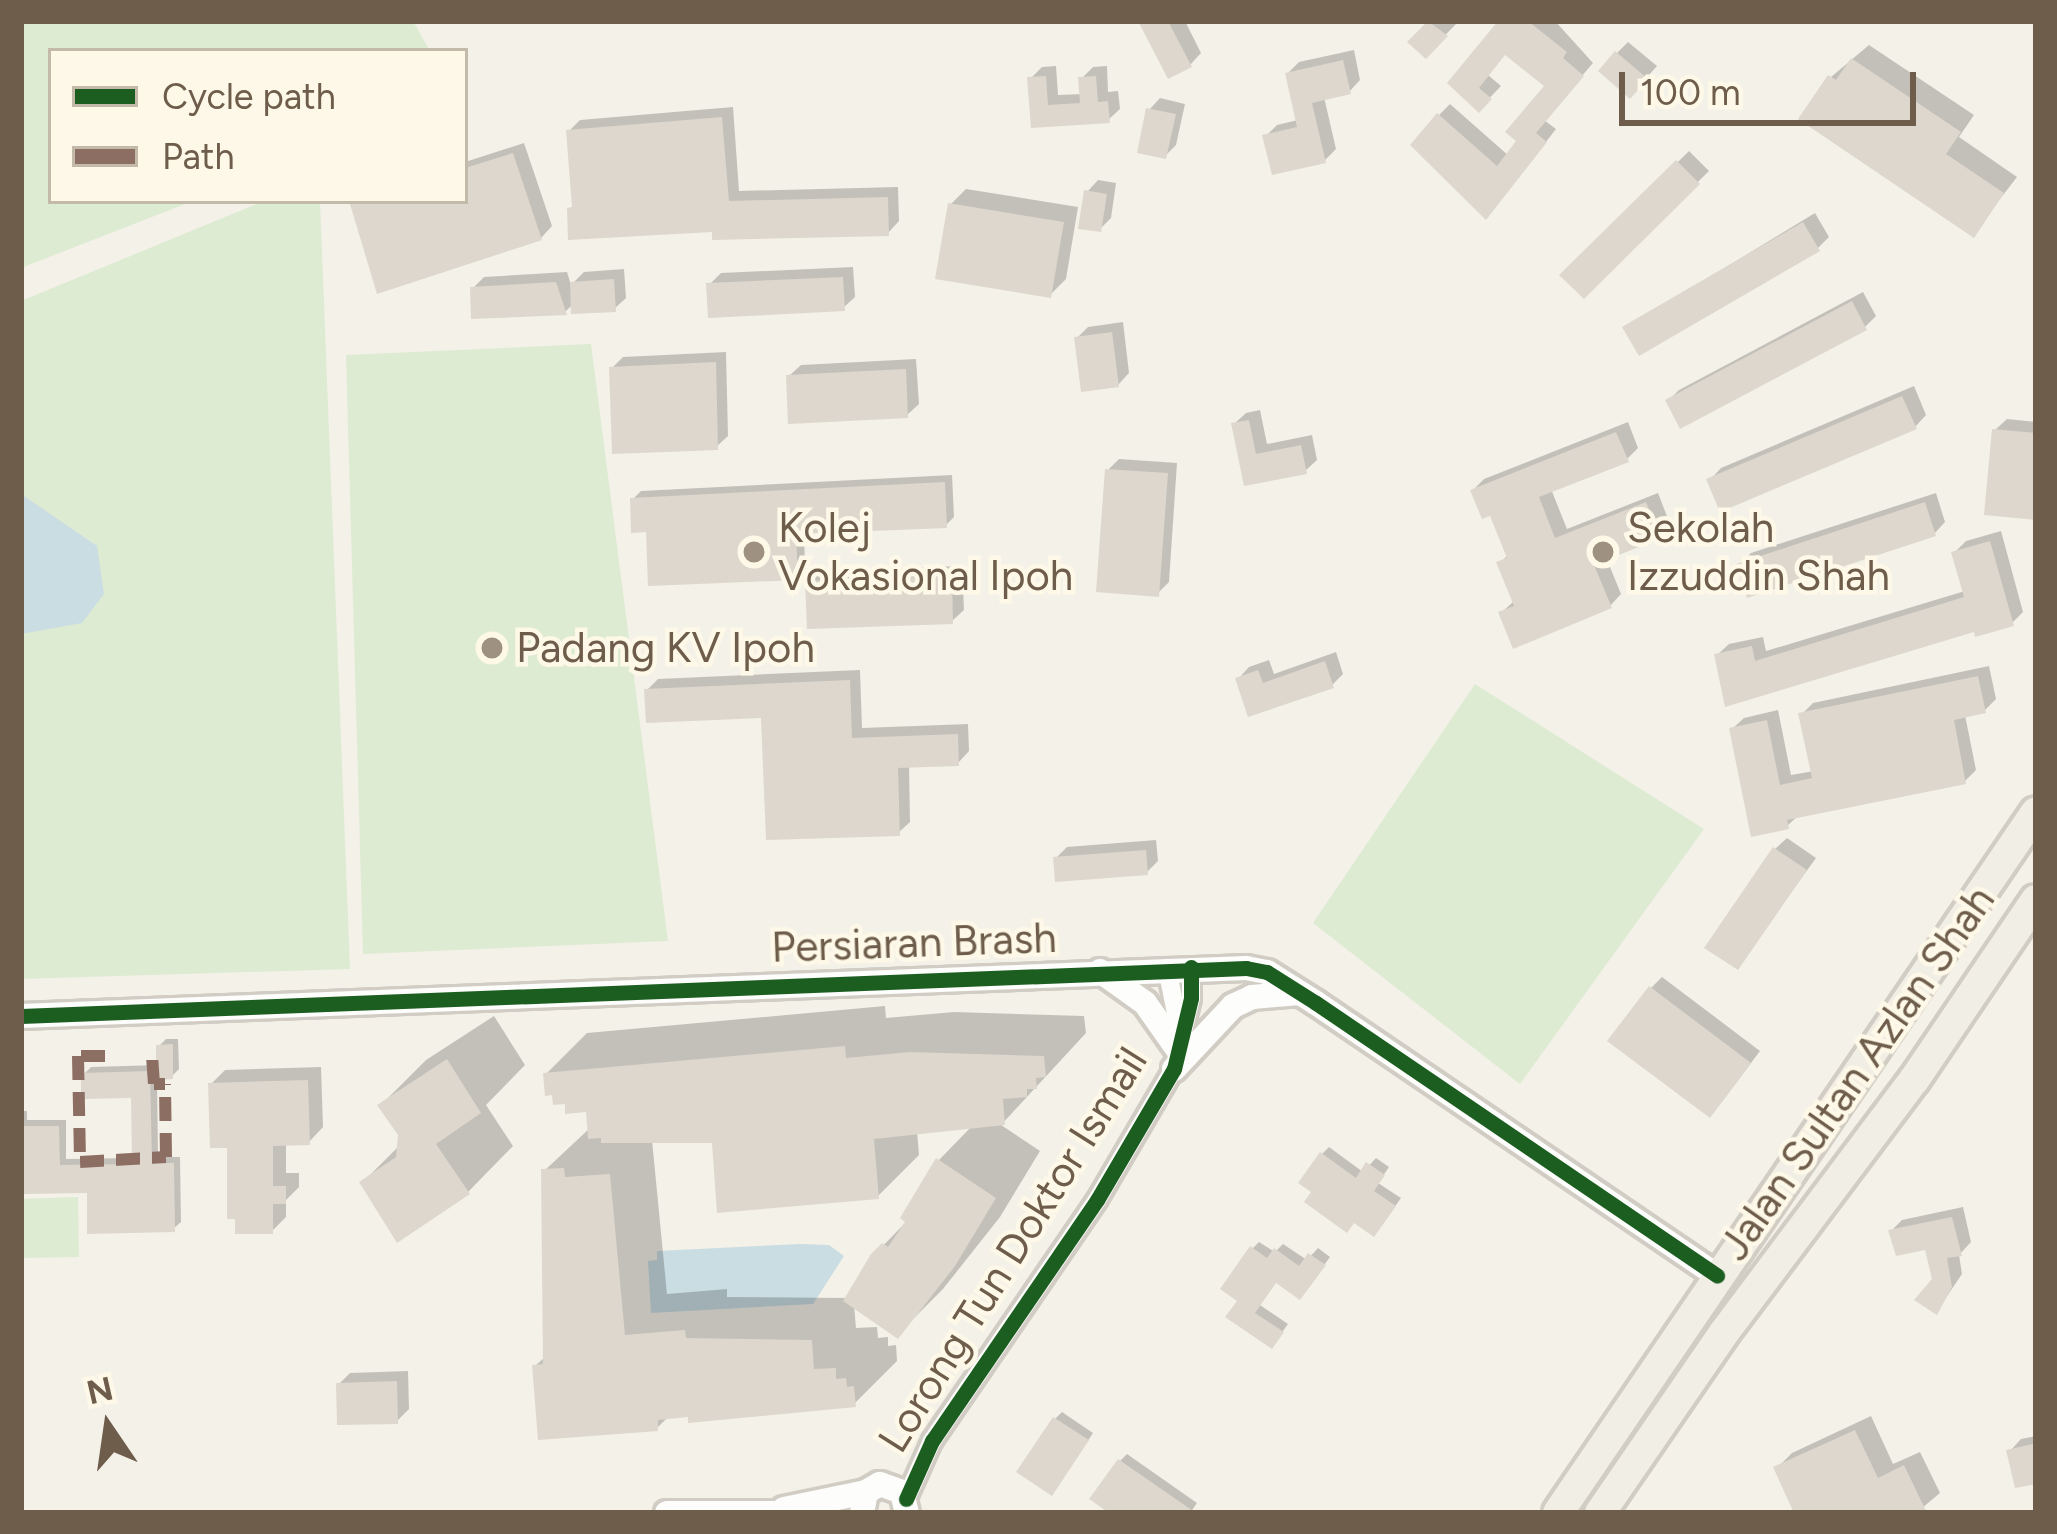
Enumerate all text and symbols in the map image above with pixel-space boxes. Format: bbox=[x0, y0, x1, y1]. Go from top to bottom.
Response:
legend bbox=[48, 48, 468, 204]
scale bar bbox=[1625, 48, 1922, 122]
text: 100 m bbox=[1640, 71, 1741, 114]
text: Cycle path bbox=[162, 75, 336, 118]
text: Path bbox=[162, 135, 235, 178]
place label: Kolej Vokasional Ipoh bbox=[778, 503, 1073, 602]
place label: Sekolah Izzuddin Shah bbox=[1627, 503, 1890, 602]
marker: Kolej Vokasional Ipoh bbox=[741, 539, 767, 565]
marker: Sekolah Izzuddin Shah bbox=[1590, 539, 1616, 565]
place label: Padang KV Ipoh bbox=[516, 623, 815, 673]
marker: Padang KV Ipoh bbox=[479, 635, 505, 661]
street label: Jalan Sultan Azlan Shah bbox=[1709, 876, 2005, 1270]
street label: Persiaran Brash bbox=[770, 913, 1058, 973]
street label: Lorong Tun Doktor Ismail bbox=[868, 1039, 1158, 1461]
north arrow bbox=[48, 1366, 168, 1486]
text: N bbox=[83, 1369, 117, 1412]

